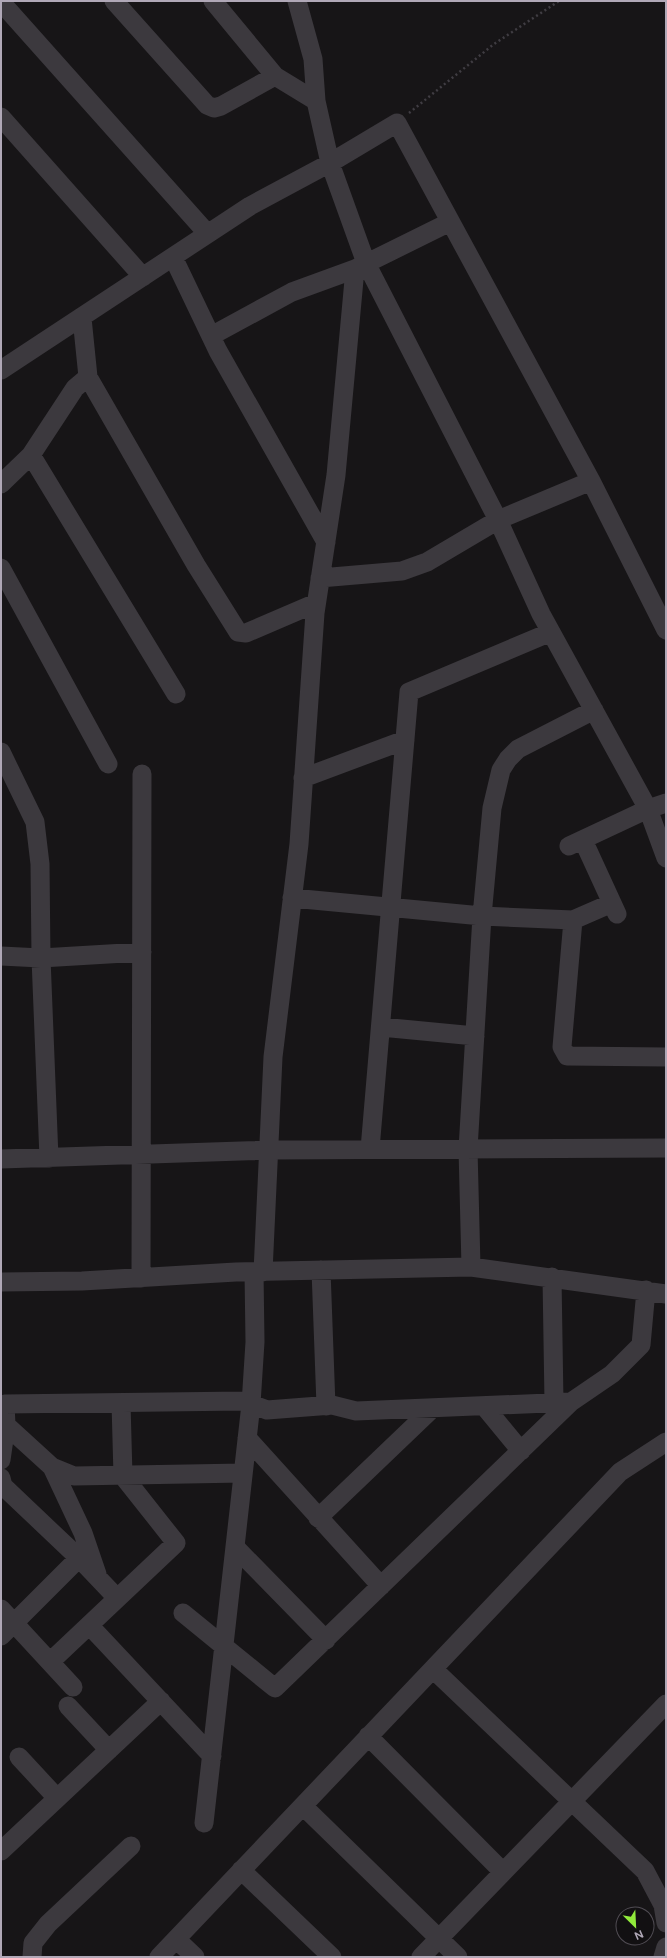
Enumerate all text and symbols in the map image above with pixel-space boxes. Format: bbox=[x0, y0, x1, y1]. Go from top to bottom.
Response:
north arrow bbox=[615, 1906, 655, 1946]
text: N bbox=[632, 1927, 645, 1942]

